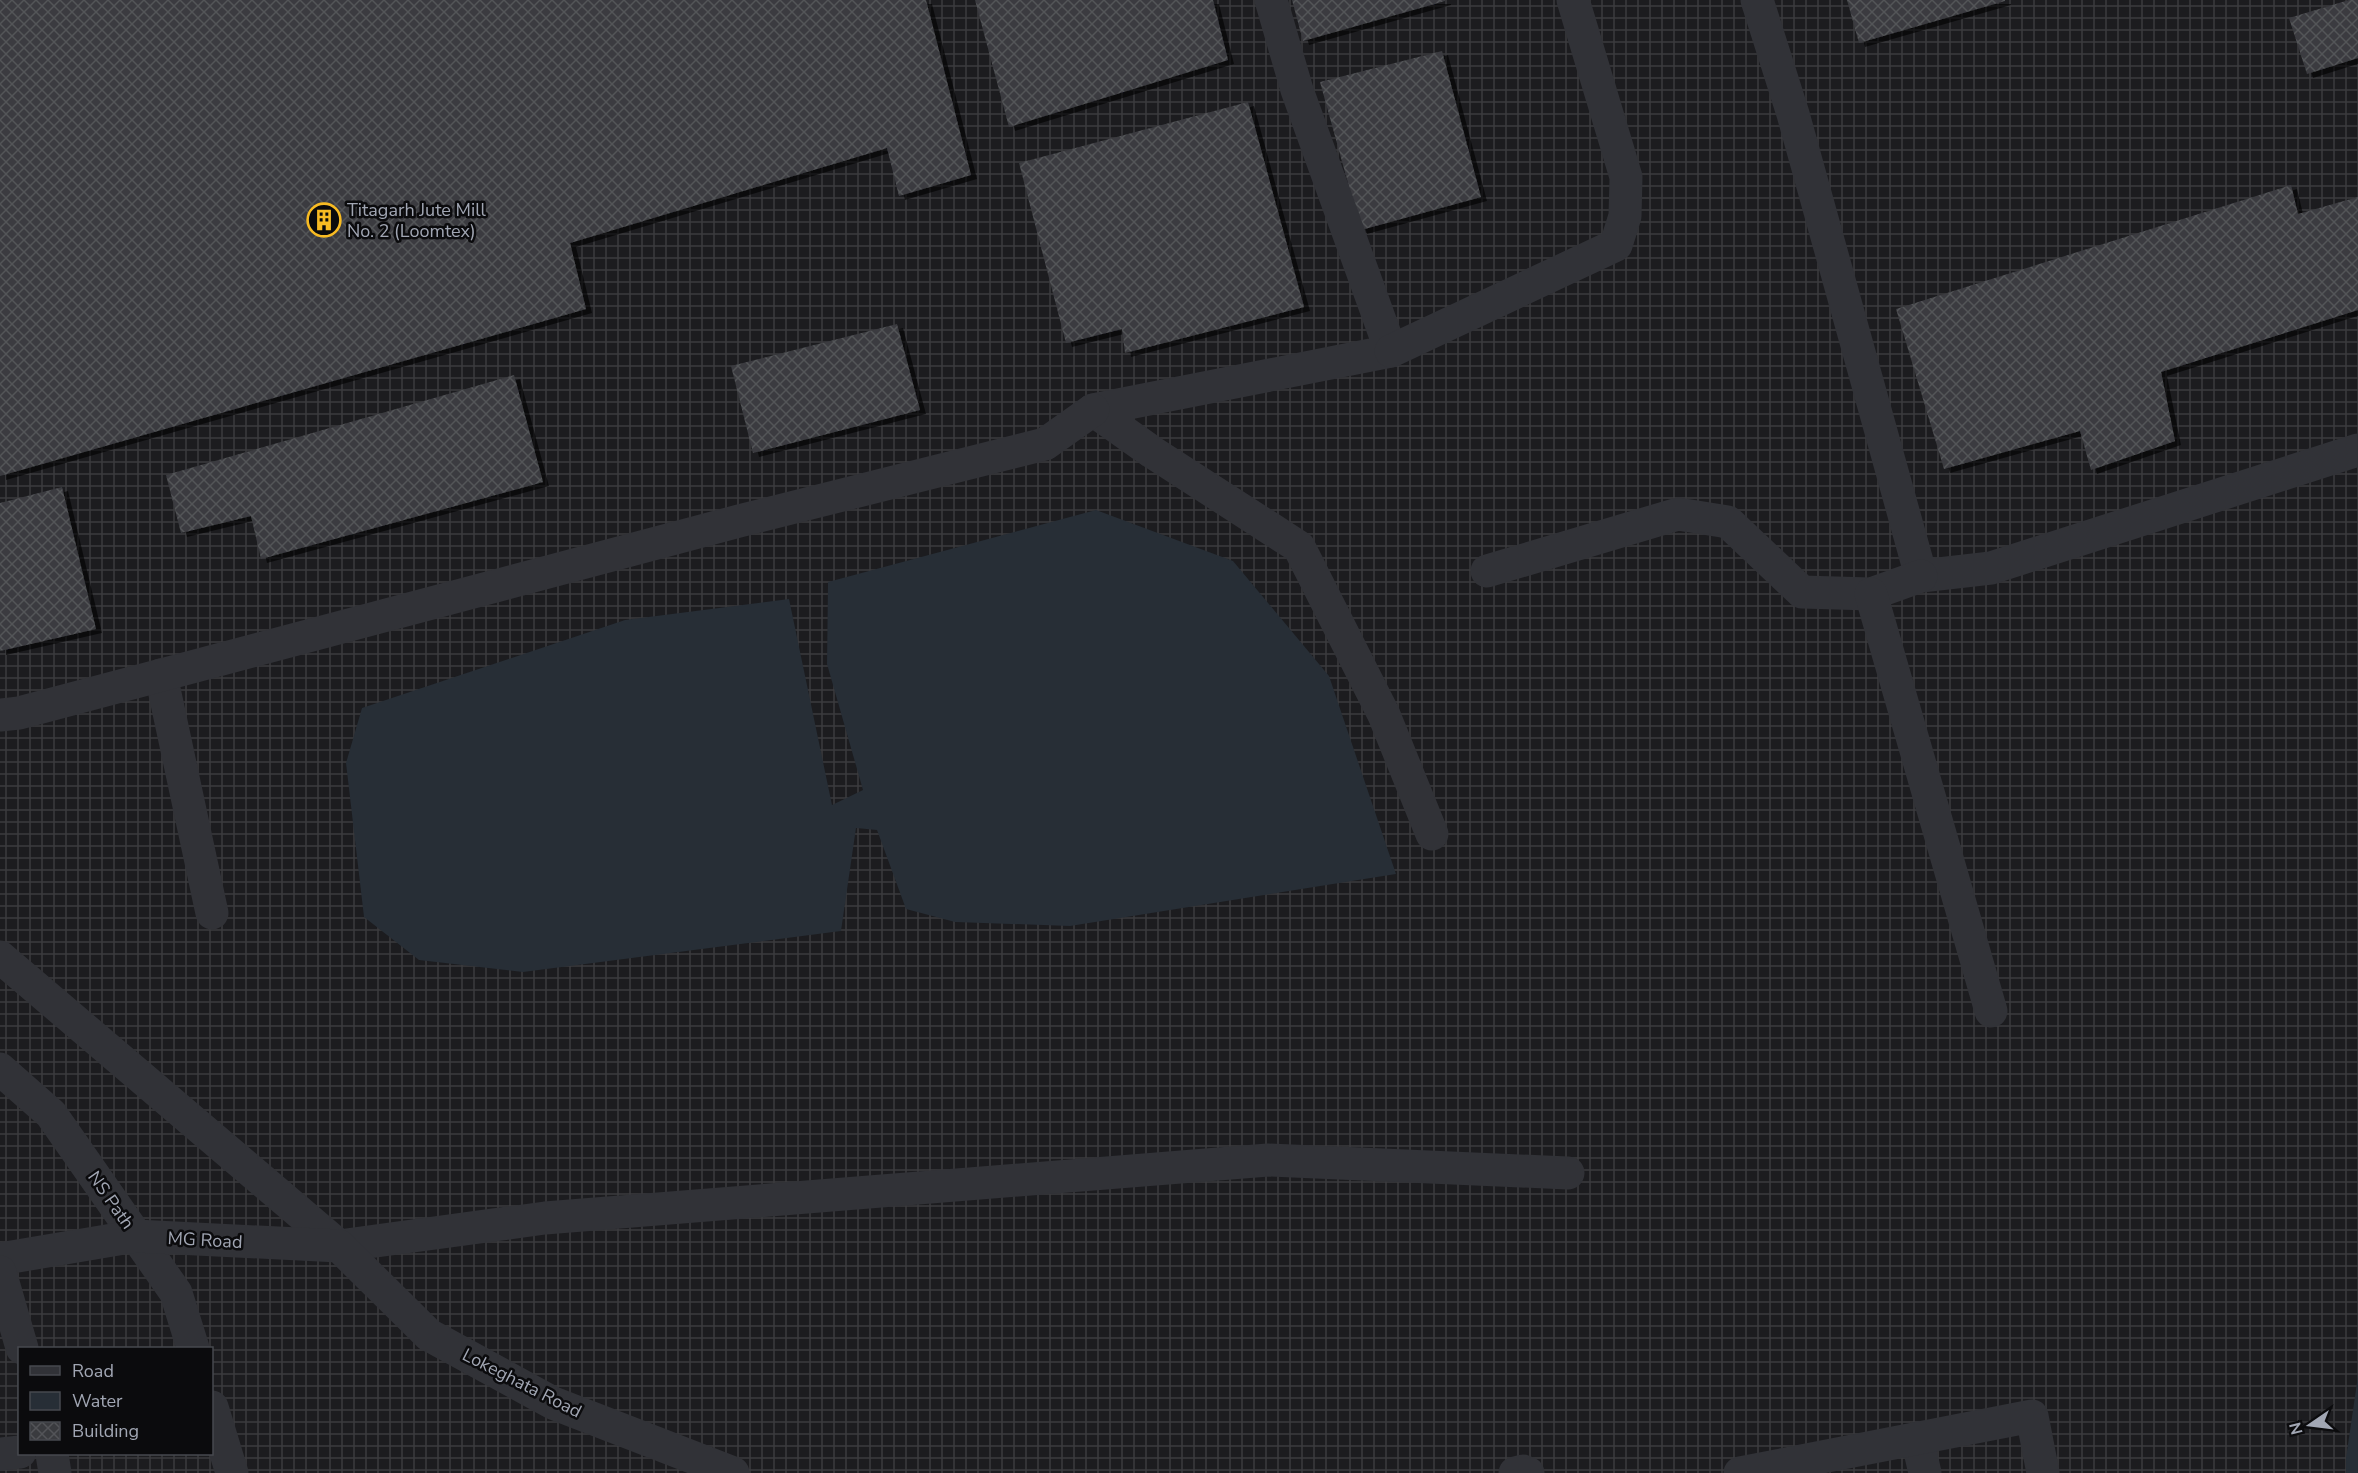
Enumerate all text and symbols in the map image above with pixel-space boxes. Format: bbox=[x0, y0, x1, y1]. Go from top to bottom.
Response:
place label: Titagarh Jute Mill No. 2 (Loomtex) bbox=[347, 198, 486, 243]
building icon: Titagarh Jute Mill No. 2 (Loomtex) bbox=[306, 202, 342, 238]
street label: NS Path bbox=[82, 1166, 140, 1234]
street label: MG Road bbox=[167, 1226, 243, 1254]
street label: Lokeghata Road bbox=[458, 1343, 586, 1423]
legend bbox=[18, 1347, 213, 1455]
text: Road bbox=[72, 1359, 114, 1383]
text: Water bbox=[72, 1389, 123, 1413]
north arrow bbox=[2280, 1395, 2340, 1455]
text: Building bbox=[72, 1419, 139, 1443]
text: N bbox=[2284, 1420, 2309, 1437]

